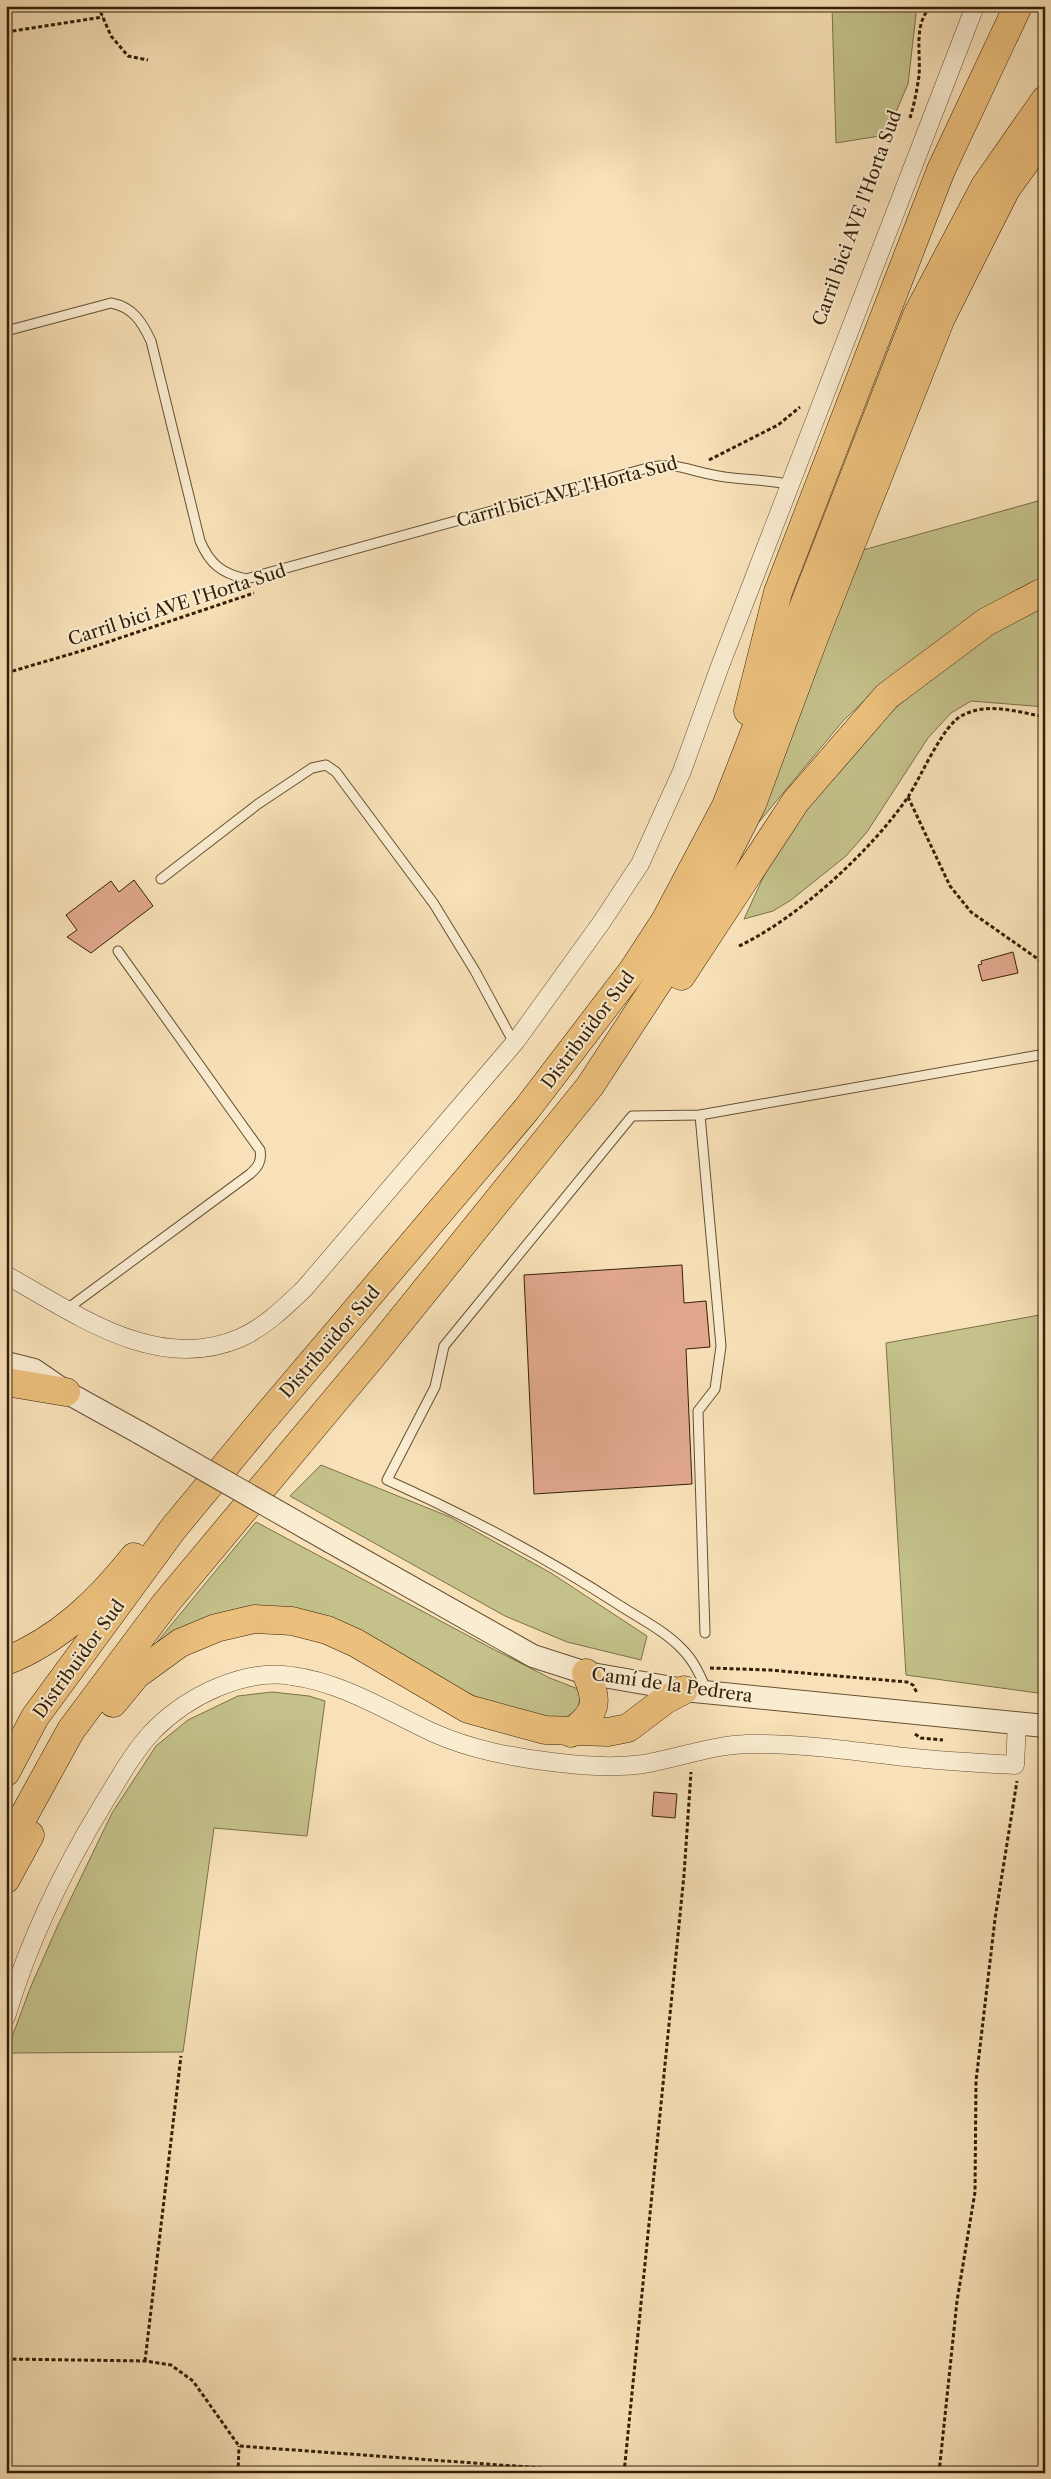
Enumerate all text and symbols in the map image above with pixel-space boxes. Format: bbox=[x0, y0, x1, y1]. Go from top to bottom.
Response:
street label: Carril bici AVE l'Horta Sud bbox=[808, 107, 906, 329]
street label: Carril bici AVE l'Horta Sud bbox=[454, 452, 680, 532]
street label: Carril bici AVE l'Horta Sud bbox=[65, 559, 289, 651]
street label: Distribuïdor Sud bbox=[537, 967, 639, 1093]
street label: Distribuïdor Sud bbox=[275, 1281, 385, 1403]
street label: Distribuïdor Sud bbox=[29, 1595, 130, 1723]
street label: Camí de la Pedrera bbox=[590, 1663, 755, 1707]

